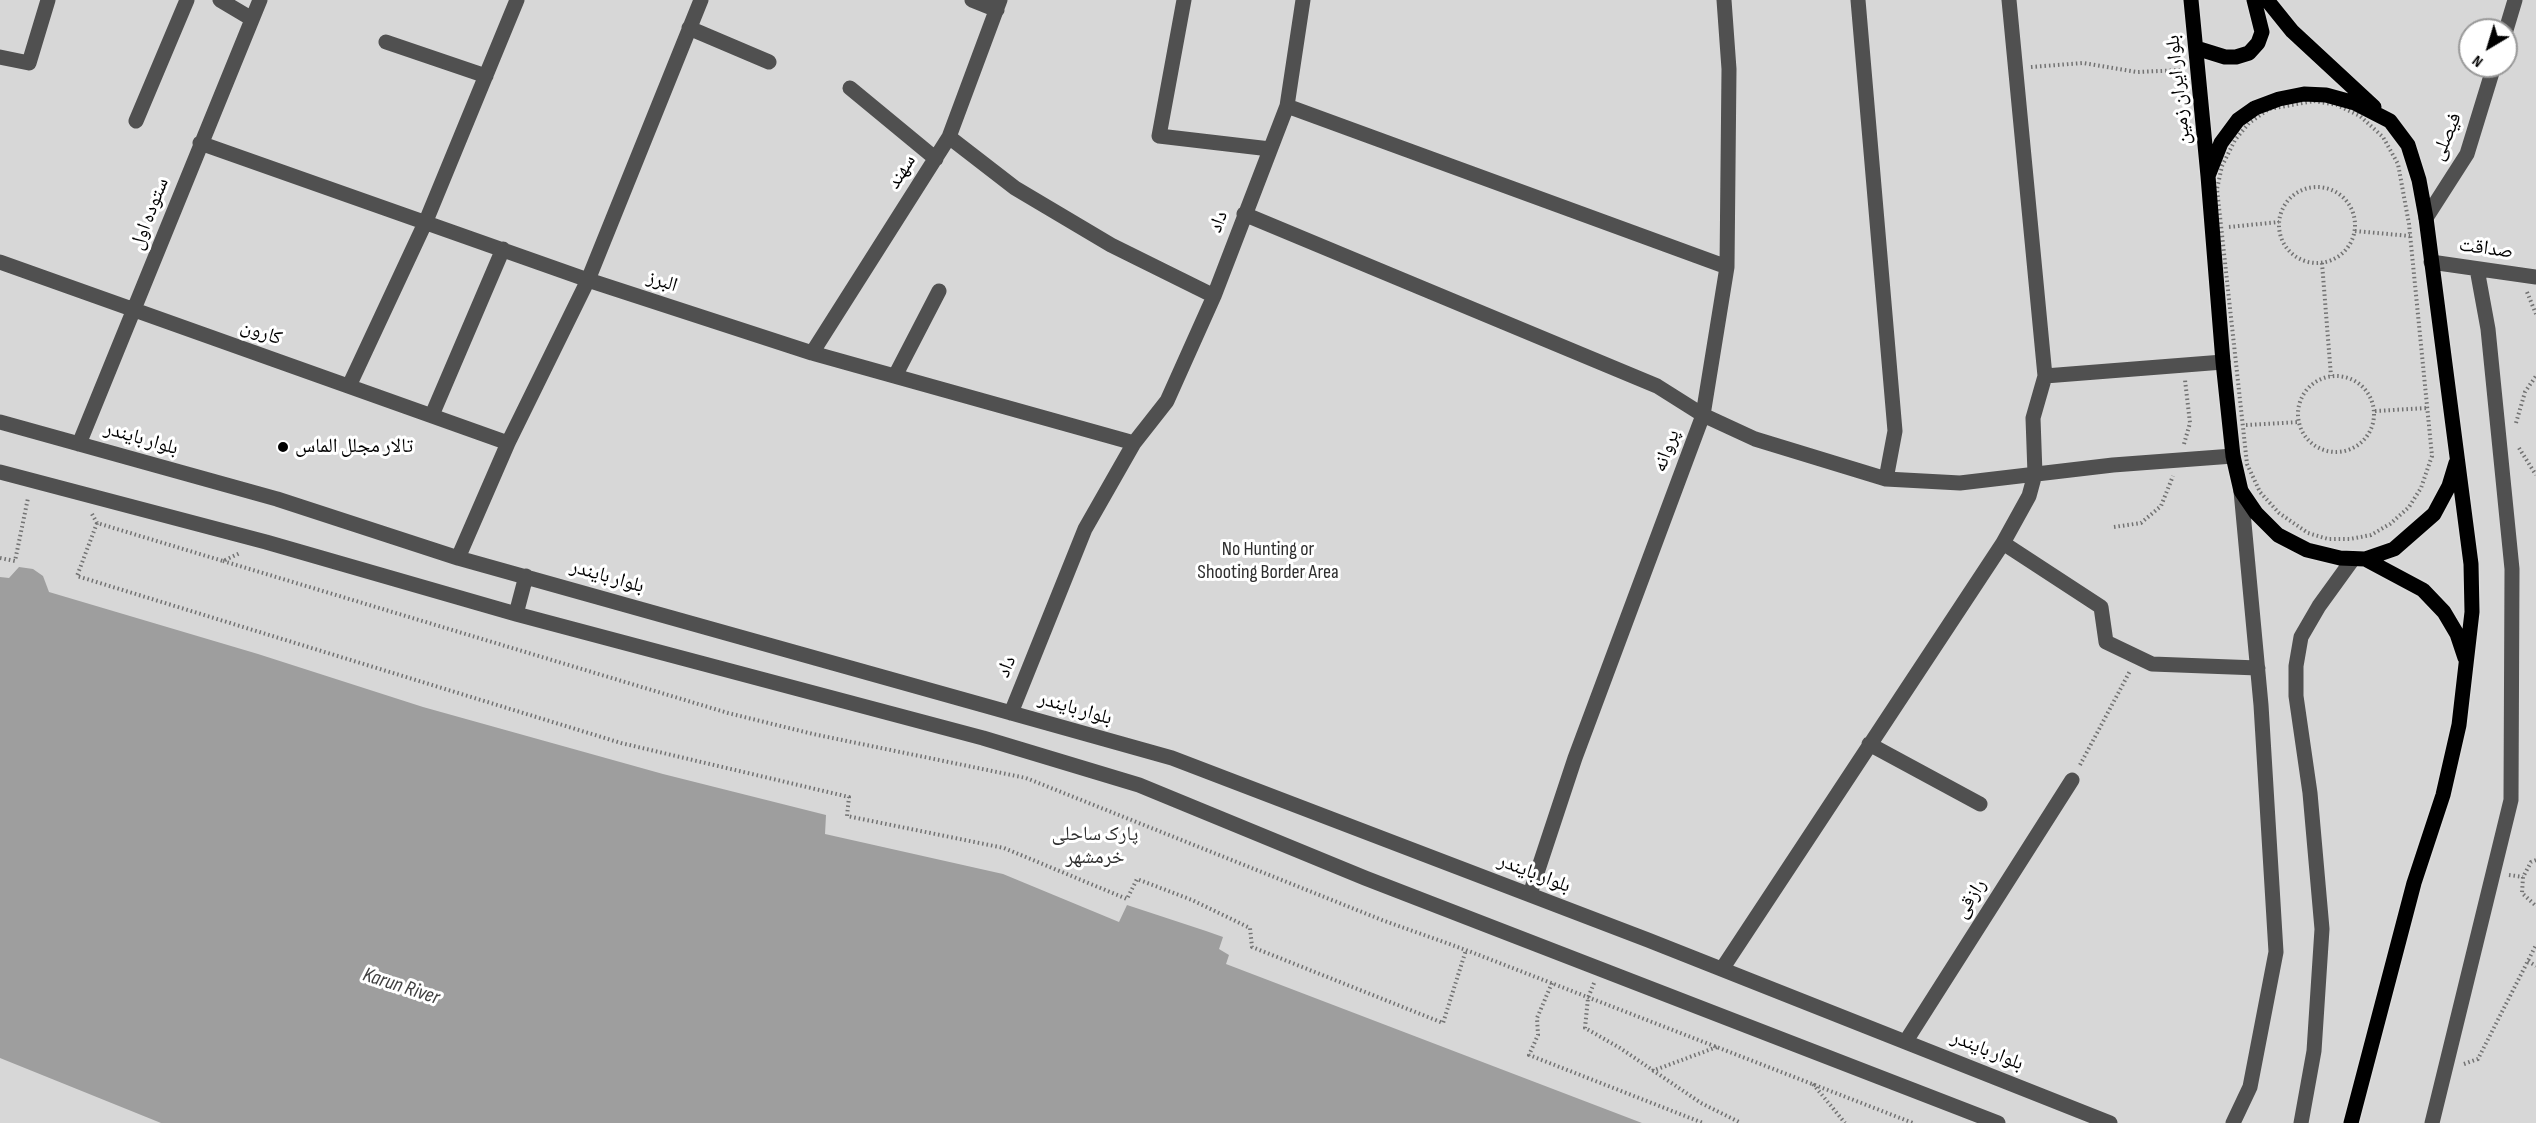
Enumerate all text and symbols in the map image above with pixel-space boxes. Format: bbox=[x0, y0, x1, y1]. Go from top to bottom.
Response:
north arrow bbox=[2458, 18, 2518, 78]
street label: بلوار ایران زمین bbox=[2161, 34, 2197, 146]
text: N bbox=[2469, 51, 2487, 71]
street label: فیصلی bbox=[2426, 109, 2468, 165]
street label: سهند bbox=[882, 150, 922, 194]
street label: ستوده اول bbox=[125, 175, 175, 253]
street label: داد bbox=[1204, 208, 1234, 236]
street label: صداقت bbox=[2457, 233, 2515, 265]
street label: البرز bbox=[644, 266, 680, 298]
street label: کارون bbox=[237, 315, 285, 351]
street label: بلوار بایندر bbox=[101, 417, 181, 461]
street label: پروانه bbox=[1648, 426, 1686, 476]
place label: تالار مجلل الماس bbox=[295, 435, 413, 459]
marker: تالار مجلل الماس bbox=[276, 440, 290, 454]
park label: No Hunting or Shooting Border Area bbox=[1197, 538, 1339, 585]
street label: بلوار بایندر bbox=[567, 555, 647, 599]
street label: داد bbox=[992, 653, 1022, 681]
street label: بلوار بایندر bbox=[1035, 687, 1115, 731]
park label: پارک ساحلی خرمشهر bbox=[1052, 823, 1138, 870]
street label: بلوار بایندر bbox=[1494, 849, 1574, 899]
street label: رازقی bbox=[1950, 875, 1992, 923]
water label: Karun River bbox=[359, 963, 443, 1011]
street label: بلوار بایندر bbox=[1947, 1026, 2027, 1076]

